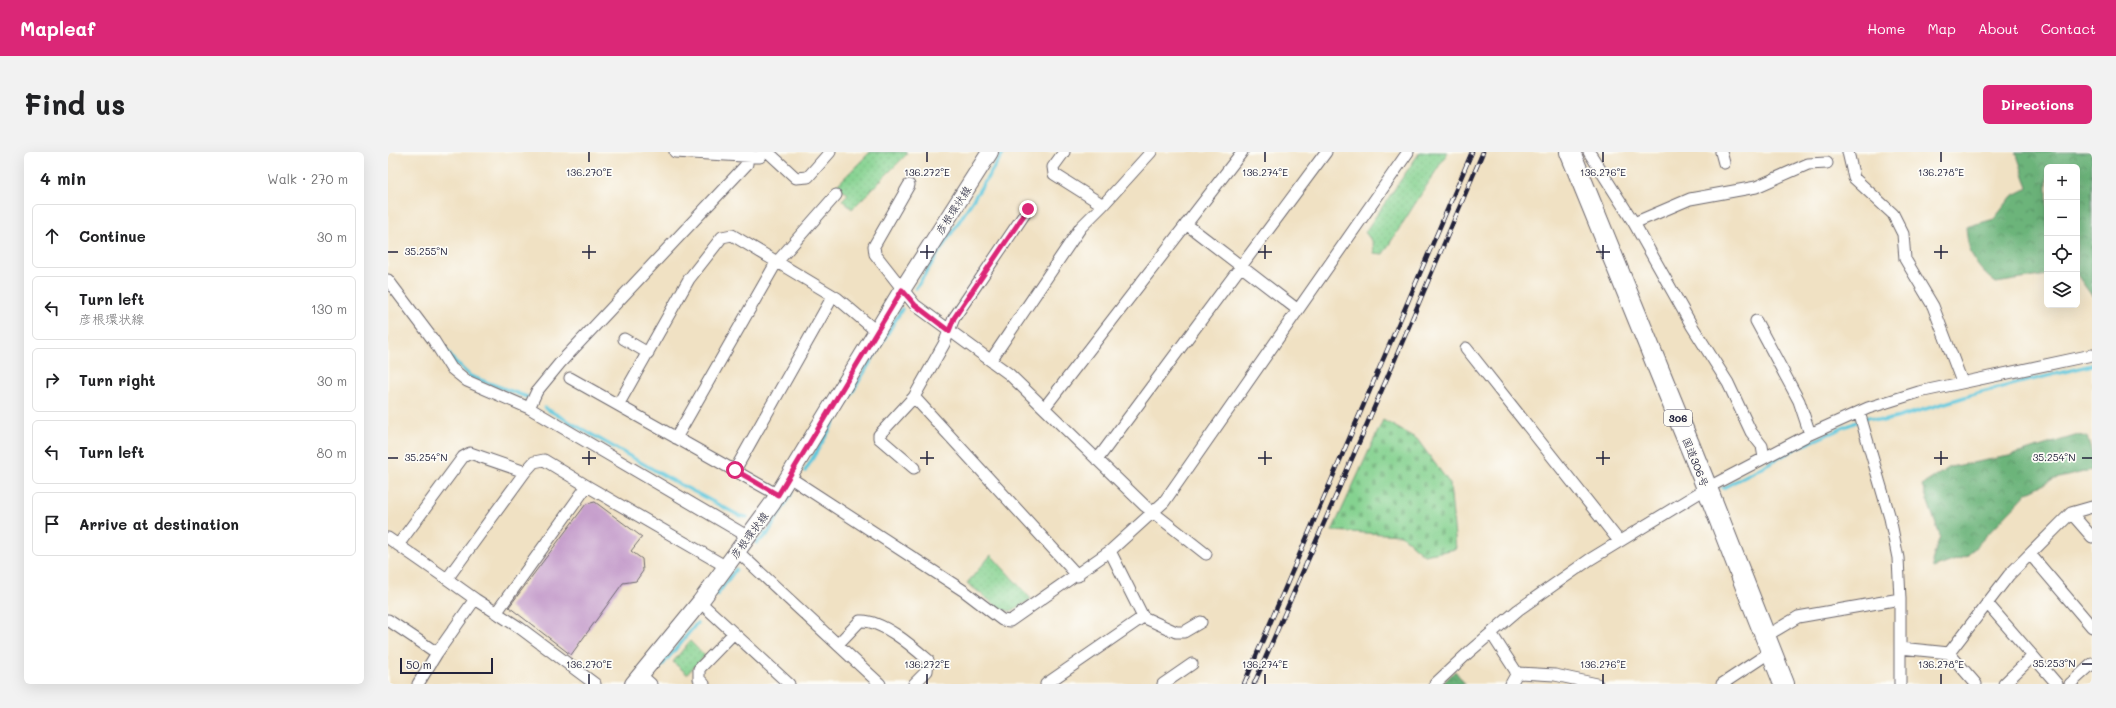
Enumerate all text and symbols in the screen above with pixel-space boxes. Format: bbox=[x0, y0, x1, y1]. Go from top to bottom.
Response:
text: Mapleaf bbox=[20, 16, 95, 41]
text: Home bbox=[1867, 19, 1905, 38]
text: Map bbox=[1927, 19, 1956, 38]
text: About bbox=[1978, 19, 2019, 38]
text: Contact bbox=[2041, 19, 2096, 38]
button: Directions bbox=[1983, 85, 2092, 124]
text: Find us bbox=[24, 86, 125, 122]
map controls bbox=[2044, 164, 2080, 308]
button: + bbox=[2044, 164, 2080, 200]
text: 136.270°E bbox=[566, 165, 612, 179]
text: 136.272°E bbox=[904, 165, 950, 179]
text: 136.274°E bbox=[1242, 165, 1288, 179]
text: 136.276°E bbox=[1580, 165, 1626, 179]
text: 136.278°E bbox=[1918, 165, 1964, 179]
text: 4 min bbox=[40, 167, 86, 189]
text: Walk · 270 m bbox=[267, 170, 348, 187]
street label: 彦根環状線 bbox=[932, 183, 974, 237]
route end bbox=[1019, 200, 1037, 218]
button: − bbox=[2044, 200, 2080, 236]
icon: ahead bbox=[41, 225, 63, 247]
text: Continue bbox=[79, 226, 146, 246]
text: 30 m bbox=[317, 228, 347, 245]
button: locate bbox=[2044, 236, 2080, 272]
text: 35.255°N bbox=[404, 244, 448, 258]
button: layers bbox=[2044, 272, 2080, 308]
text: Turn left bbox=[79, 289, 144, 309]
icon: left bbox=[41, 297, 63, 319]
text: 130 m bbox=[311, 300, 347, 317]
text: 彦根環状線 bbox=[79, 310, 144, 327]
icon: right bbox=[41, 369, 63, 391]
text: Turn right bbox=[79, 370, 156, 390]
text: 30 m bbox=[317, 372, 347, 389]
road number: 306 bbox=[1664, 410, 1692, 426]
street label: 国道306号 bbox=[1679, 435, 1713, 489]
icon: left bbox=[41, 441, 63, 463]
text: Turn left bbox=[79, 442, 144, 462]
text: 80 m bbox=[317, 444, 347, 461]
text: 35.254°N bbox=[404, 450, 448, 464]
text: 35.254°N bbox=[2032, 450, 2076, 464]
route start bbox=[726, 461, 744, 479]
street label: 彦根環状線 bbox=[726, 509, 772, 561]
icon: arrive bbox=[41, 513, 63, 535]
text: Arrive at destination bbox=[79, 514, 239, 534]
scale bar bbox=[400, 656, 493, 675]
text: 35.253°N bbox=[2032, 656, 2076, 670]
text: 50 m bbox=[406, 657, 432, 672]
text: 136.270°E bbox=[566, 657, 612, 671]
text: 136.272°E bbox=[904, 657, 950, 671]
text: 136.274°E bbox=[1242, 657, 1288, 671]
text: 136.276°E bbox=[1580, 657, 1626, 671]
text: 136.278°E bbox=[1918, 657, 1964, 671]

